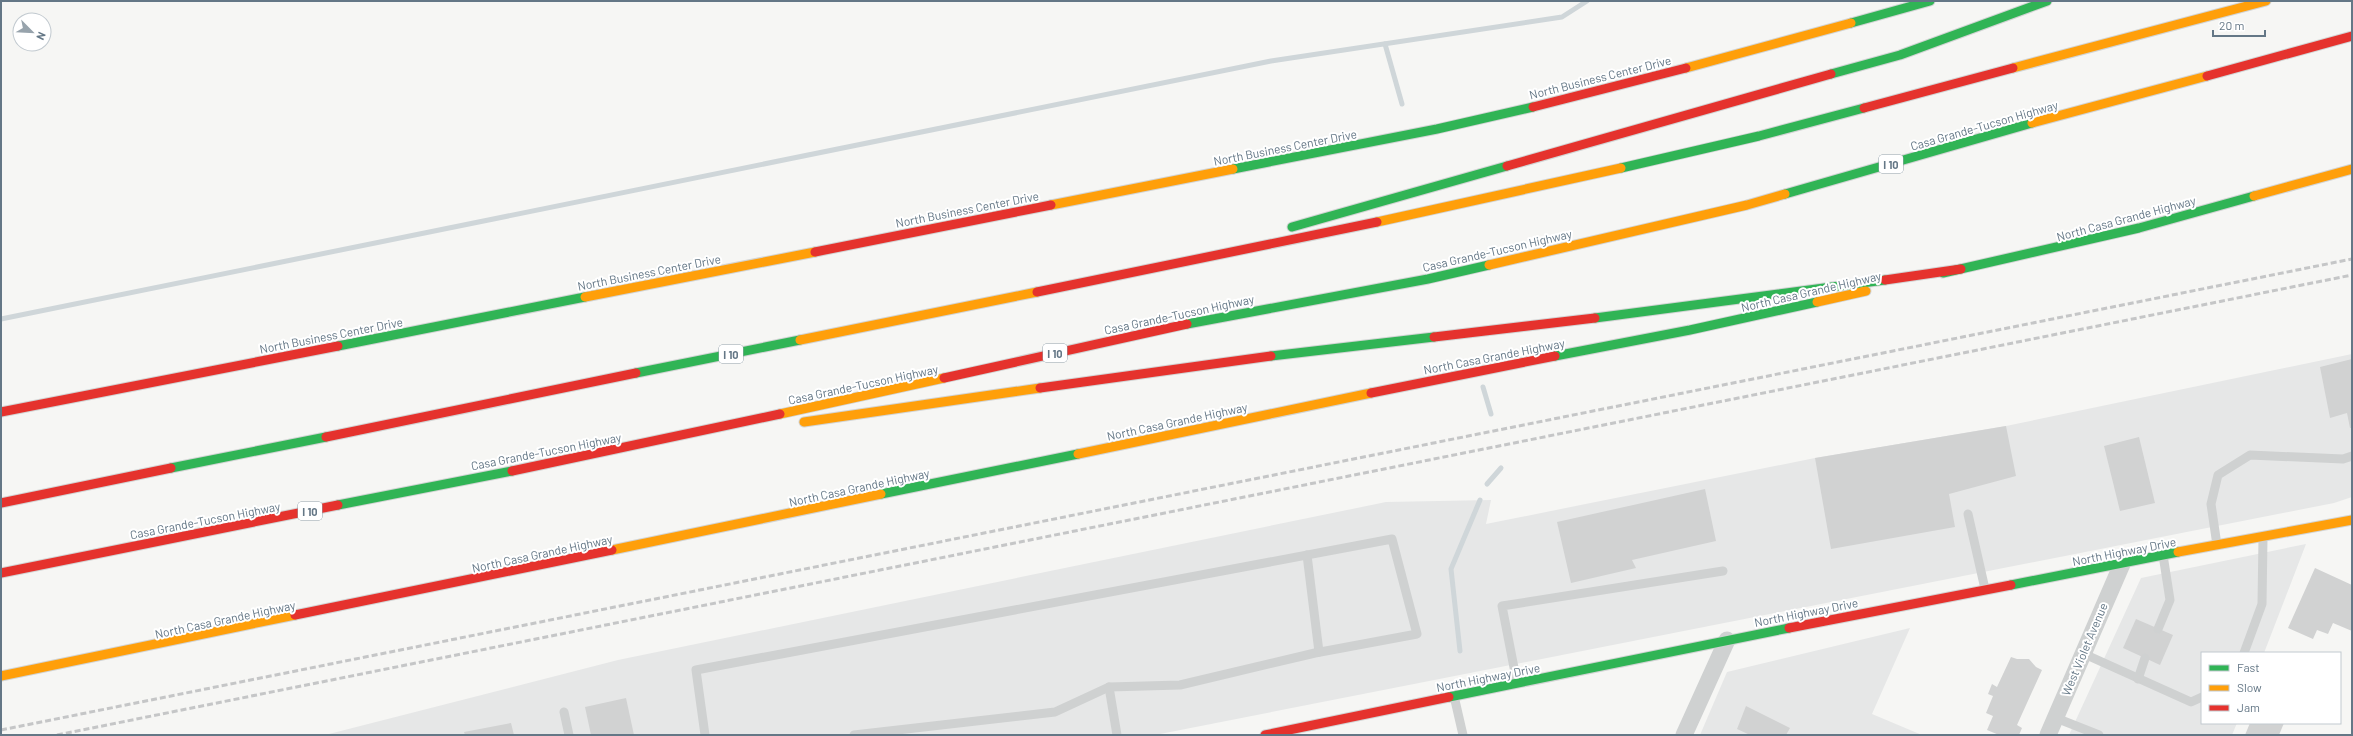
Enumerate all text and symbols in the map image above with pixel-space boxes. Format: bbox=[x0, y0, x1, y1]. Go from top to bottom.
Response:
north arrow bbox=[12, 12, 52, 52]
scale bar bbox=[2213, 12, 2265, 38]
text: 20 m bbox=[2219, 18, 2245, 32]
text: N bbox=[34, 30, 49, 42]
street label: North Business Center Drive bbox=[1528, 53, 1672, 101]
street label: Casa Grande-Tucson Highway bbox=[1909, 97, 2060, 153]
street label: North Business Center Drive bbox=[1212, 126, 1358, 168]
road number: I 10 bbox=[1879, 155, 1903, 173]
street label: North Business Center Drive bbox=[894, 188, 1040, 230]
street label: North Casa Grande Highway bbox=[2055, 193, 2198, 243]
street label: Casa Grande-Tucson Highway bbox=[1421, 226, 1573, 274]
street label: North Business Center Drive bbox=[576, 251, 722, 293]
street label: North Casa Grande Highway bbox=[1740, 268, 1883, 314]
street label: Casa Grande-Tucson Highway bbox=[1103, 291, 1256, 337]
street label: North Business Center Drive bbox=[258, 314, 404, 356]
street label: North Casa Grande Highway bbox=[1422, 335, 1566, 377]
road number: I 10 bbox=[1043, 344, 1067, 362]
road number: I 10 bbox=[719, 345, 743, 363]
street label: Casa Grande-Tucson Highway bbox=[787, 361, 940, 407]
street label: North Casa Grande Highway bbox=[1105, 399, 1249, 443]
street label: Casa Grande-Tucson Highway bbox=[470, 429, 623, 472]
street label: North Casa Grande Highway bbox=[787, 465, 931, 509]
street label: Casa Grande-Tucson Highway bbox=[129, 498, 282, 541]
road number: I 10 bbox=[298, 502, 322, 520]
street label: North Casa Grande Highway bbox=[470, 531, 614, 575]
street label: North Highway Drive bbox=[2071, 534, 2177, 568]
street label: North Highway Drive bbox=[1753, 595, 1859, 629]
street label: North Casa Grande Highway bbox=[153, 597, 297, 641]
street label: West Violet Avenue bbox=[2058, 601, 2110, 697]
legend bbox=[2201, 652, 2341, 724]
street label: North Highway Drive bbox=[1435, 660, 1541, 694]
text: Fast bbox=[2237, 660, 2260, 674]
text: Slow bbox=[2237, 680, 2262, 694]
text: Jam bbox=[2237, 700, 2260, 714]

